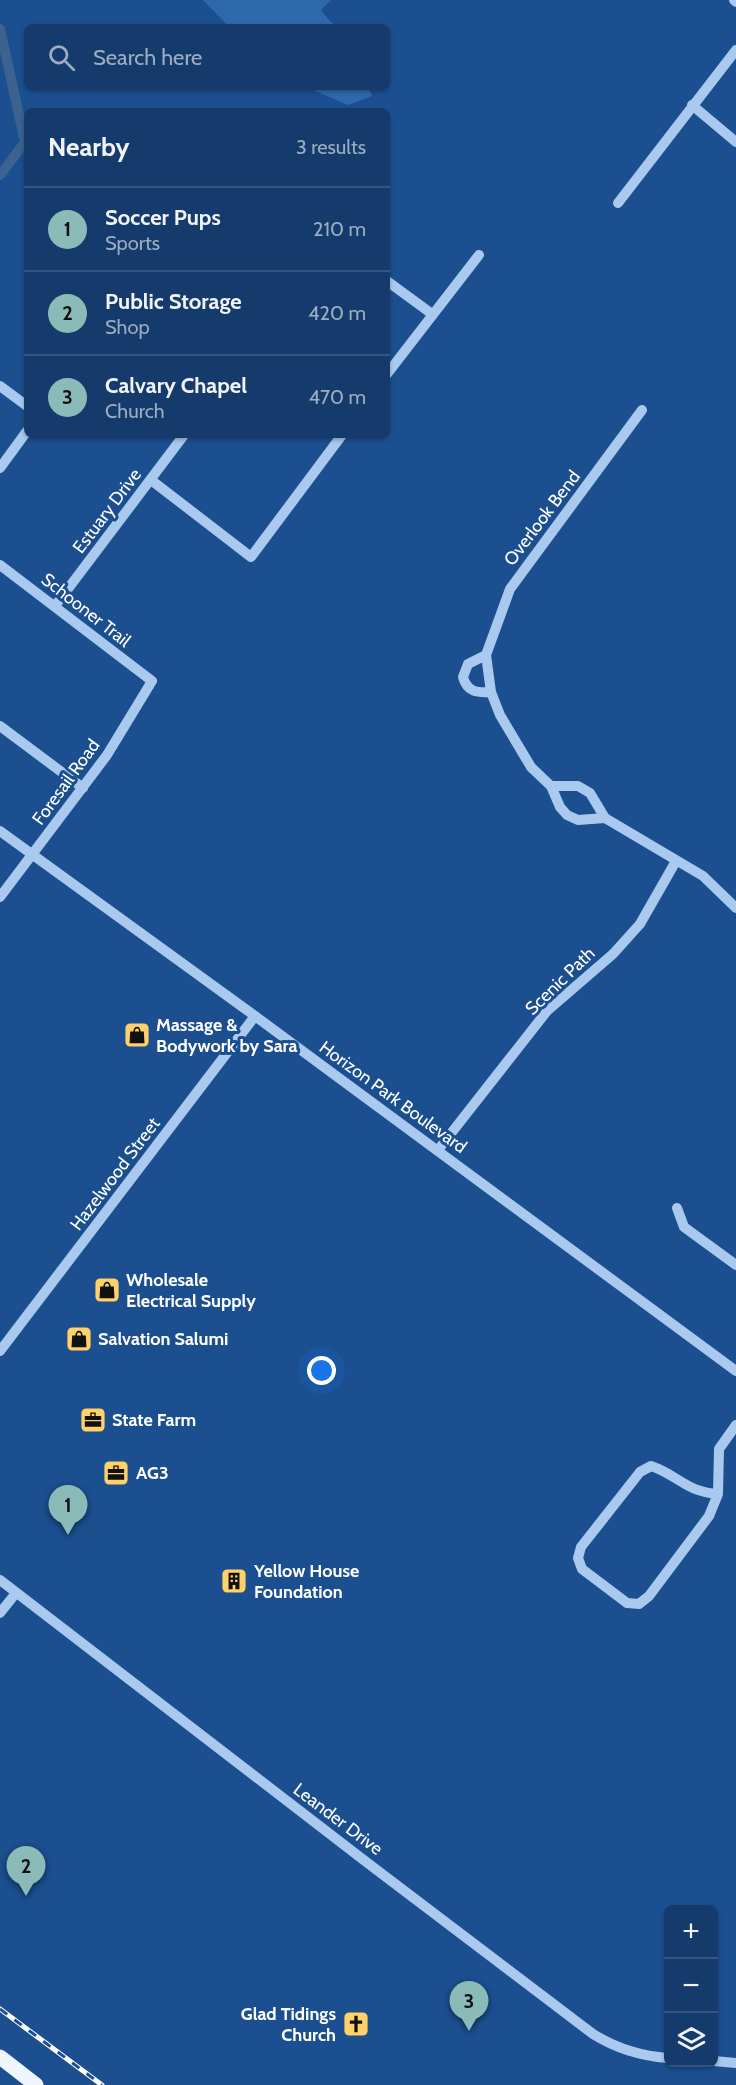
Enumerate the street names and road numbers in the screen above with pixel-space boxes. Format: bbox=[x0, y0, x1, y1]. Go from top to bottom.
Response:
street label: Estuary Drive bbox=[68, 464, 146, 558]
street label: Overlook Bend bbox=[499, 466, 585, 570]
street label: Schooner Trail bbox=[37, 568, 136, 652]
street label: Foresail Road bbox=[28, 735, 104, 829]
street label: Scenic Path bbox=[521, 942, 599, 1020]
street label: Horizon Park Boulevard bbox=[315, 1036, 471, 1158]
street label: Hazelwood Street bbox=[65, 1113, 165, 1235]
street label: Leander Drive bbox=[289, 1778, 387, 1860]

